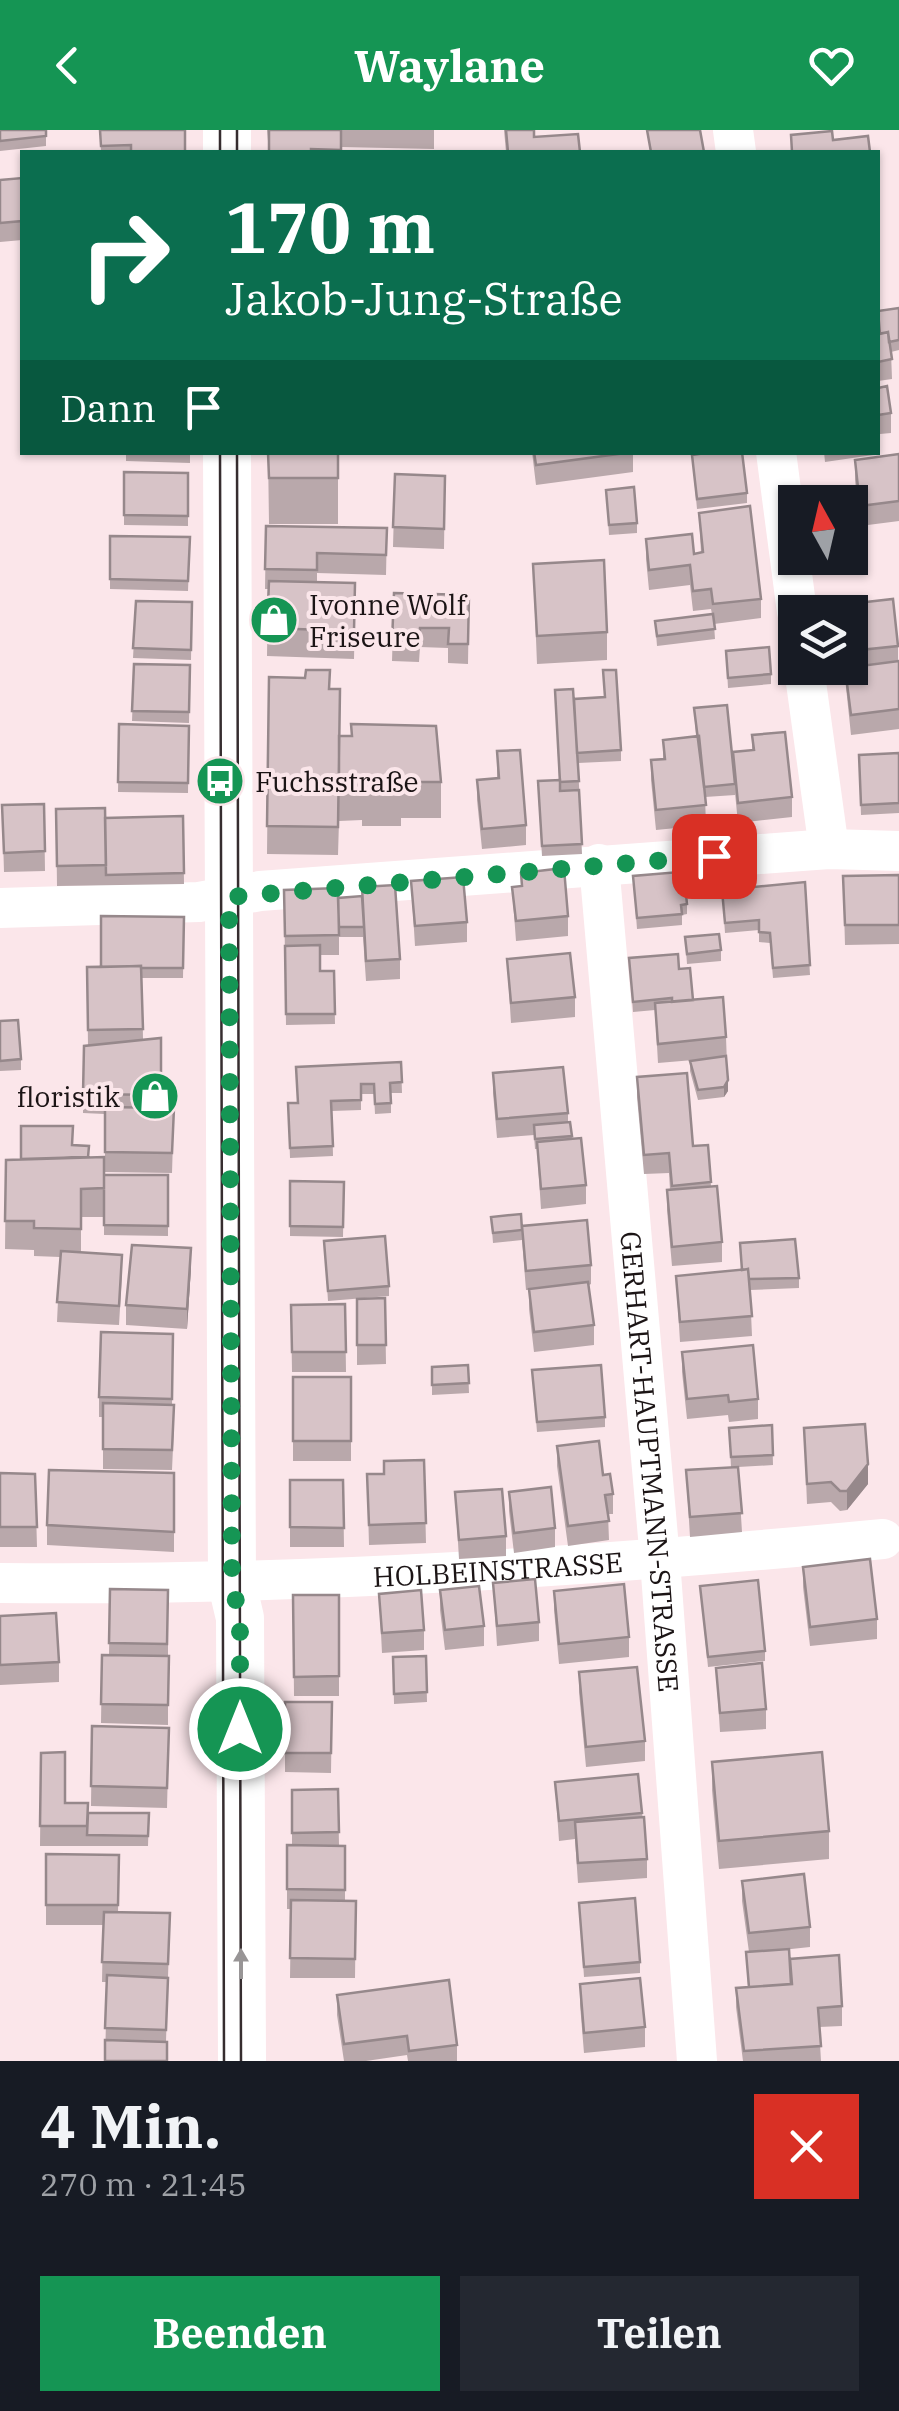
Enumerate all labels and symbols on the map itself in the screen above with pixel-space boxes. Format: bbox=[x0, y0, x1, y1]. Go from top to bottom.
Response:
north arrow bbox=[778, 485, 868, 575]
place label: Ivonne Wolf Friseure bbox=[309, 586, 468, 655]
shop icon: Ivonne Wolf Friseure bbox=[248, 594, 300, 646]
bus stop icon: Fuchsstraße bbox=[194, 755, 246, 807]
place label: Fuchsstraße bbox=[255, 763, 419, 800]
pin bbox=[672, 814, 757, 899]
shop icon: floristik bbox=[129, 1070, 181, 1122]
place label: floristik bbox=[17, 1078, 121, 1115]
street label: GERHART-HAUPTMANN-STRASSE bbox=[613, 1230, 688, 1694]
street label: HOLBEINSTRASSE bbox=[372, 1543, 624, 1595]
position arrow bbox=[188, 1677, 292, 1781]
one-way arrow bbox=[233, 1947, 249, 1979]

